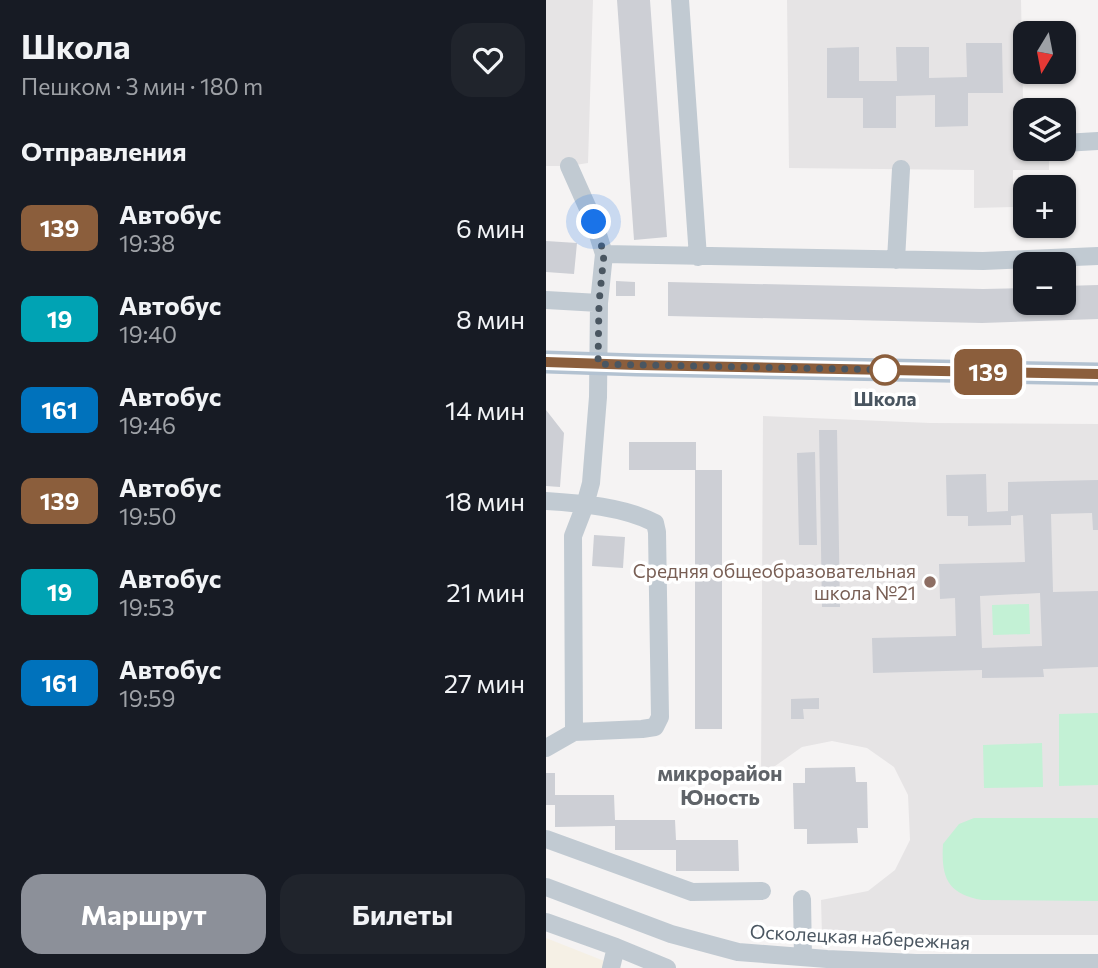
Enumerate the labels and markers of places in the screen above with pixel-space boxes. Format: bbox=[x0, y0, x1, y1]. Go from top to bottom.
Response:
marker: Школа bbox=[870, 355, 900, 385]
place label: Школа bbox=[854, 387, 917, 410]
place label: Средняя общеобразовательная школа №21 bbox=[633, 559, 916, 604]
marker: Средняя общеобразовательная школа №21 bbox=[922, 574, 938, 590]

